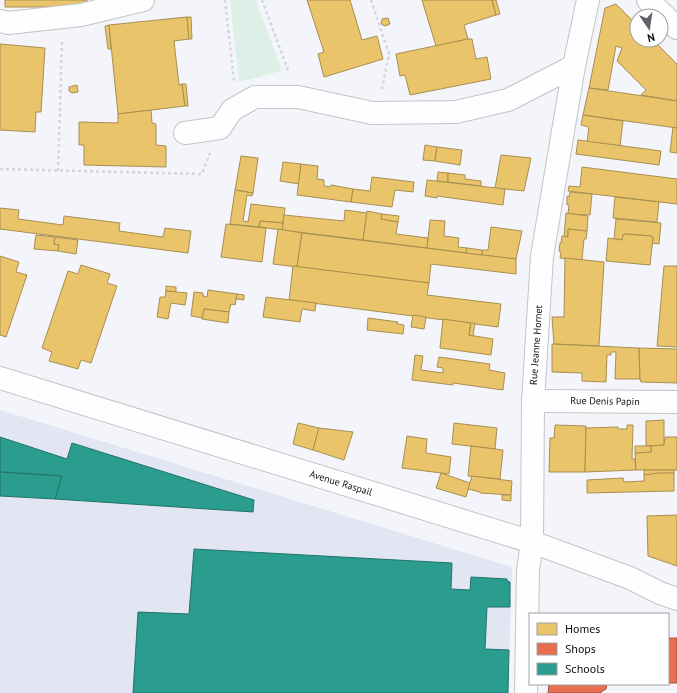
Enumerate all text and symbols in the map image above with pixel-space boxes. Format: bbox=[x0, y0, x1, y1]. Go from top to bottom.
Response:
north arrow bbox=[629, 8, 669, 48]
text: N bbox=[646, 30, 656, 45]
street label: Rue Jeanne Hornet bbox=[527, 304, 545, 385]
street label: Rue Denis Papin bbox=[570, 394, 640, 408]
street label: Avenue Raspail bbox=[308, 467, 374, 499]
legend bbox=[529, 613, 669, 685]
text: Homes bbox=[565, 621, 600, 636]
text: Shops bbox=[565, 641, 596, 656]
text: Schools bbox=[565, 661, 605, 676]

